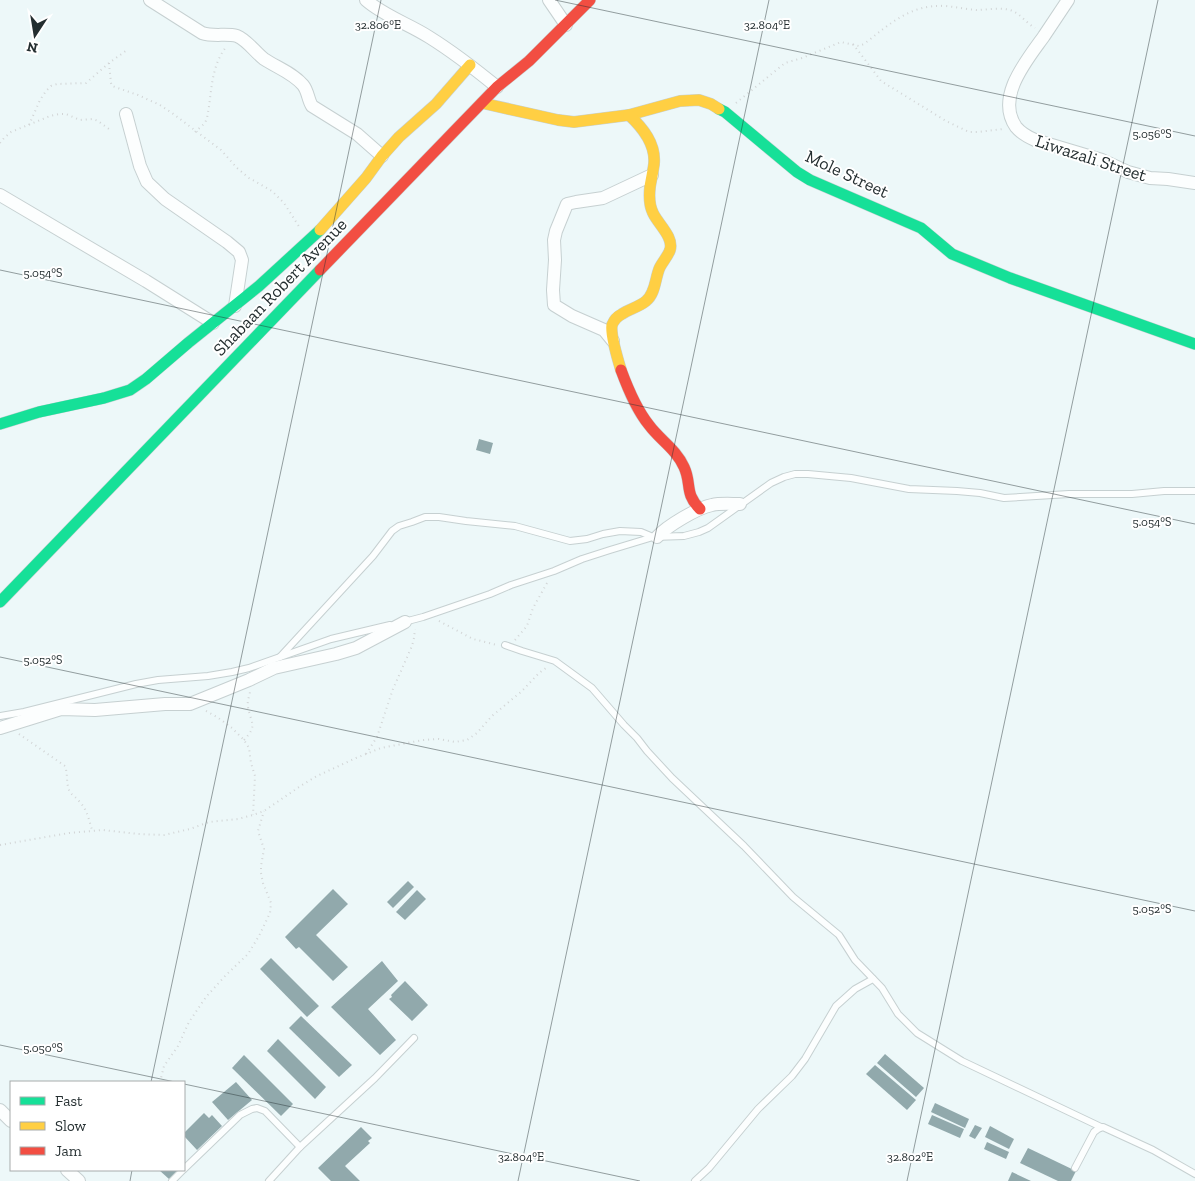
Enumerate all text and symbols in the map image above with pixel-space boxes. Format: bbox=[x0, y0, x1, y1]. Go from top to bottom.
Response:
north arrow bbox=[10, 10, 60, 60]
text: 32.806°E bbox=[355, 18, 401, 32]
text: 32.804°E bbox=[744, 18, 790, 32]
text: N bbox=[25, 38, 39, 57]
text: 5.056°S bbox=[1132, 127, 1172, 141]
street label: Liwazali Street bbox=[1033, 130, 1150, 186]
street label: Mole Street bbox=[802, 145, 892, 203]
street label: Shabaan Robert Avenue bbox=[209, 214, 351, 360]
text: 5.054°S bbox=[24, 266, 62, 280]
text: 5.054°S bbox=[1133, 515, 1171, 529]
text: 5.052°S bbox=[24, 653, 62, 667]
text: 5.052°S bbox=[1133, 902, 1171, 916]
text: 5.050°S bbox=[23, 1041, 63, 1055]
legend bbox=[10, 1081, 185, 1171]
text: Fast bbox=[55, 1092, 83, 1110]
text: Slow bbox=[55, 1117, 87, 1135]
text: Jam bbox=[55, 1142, 82, 1160]
text: 32.804°E bbox=[498, 1150, 544, 1164]
text: 32.802°E bbox=[887, 1150, 933, 1164]

